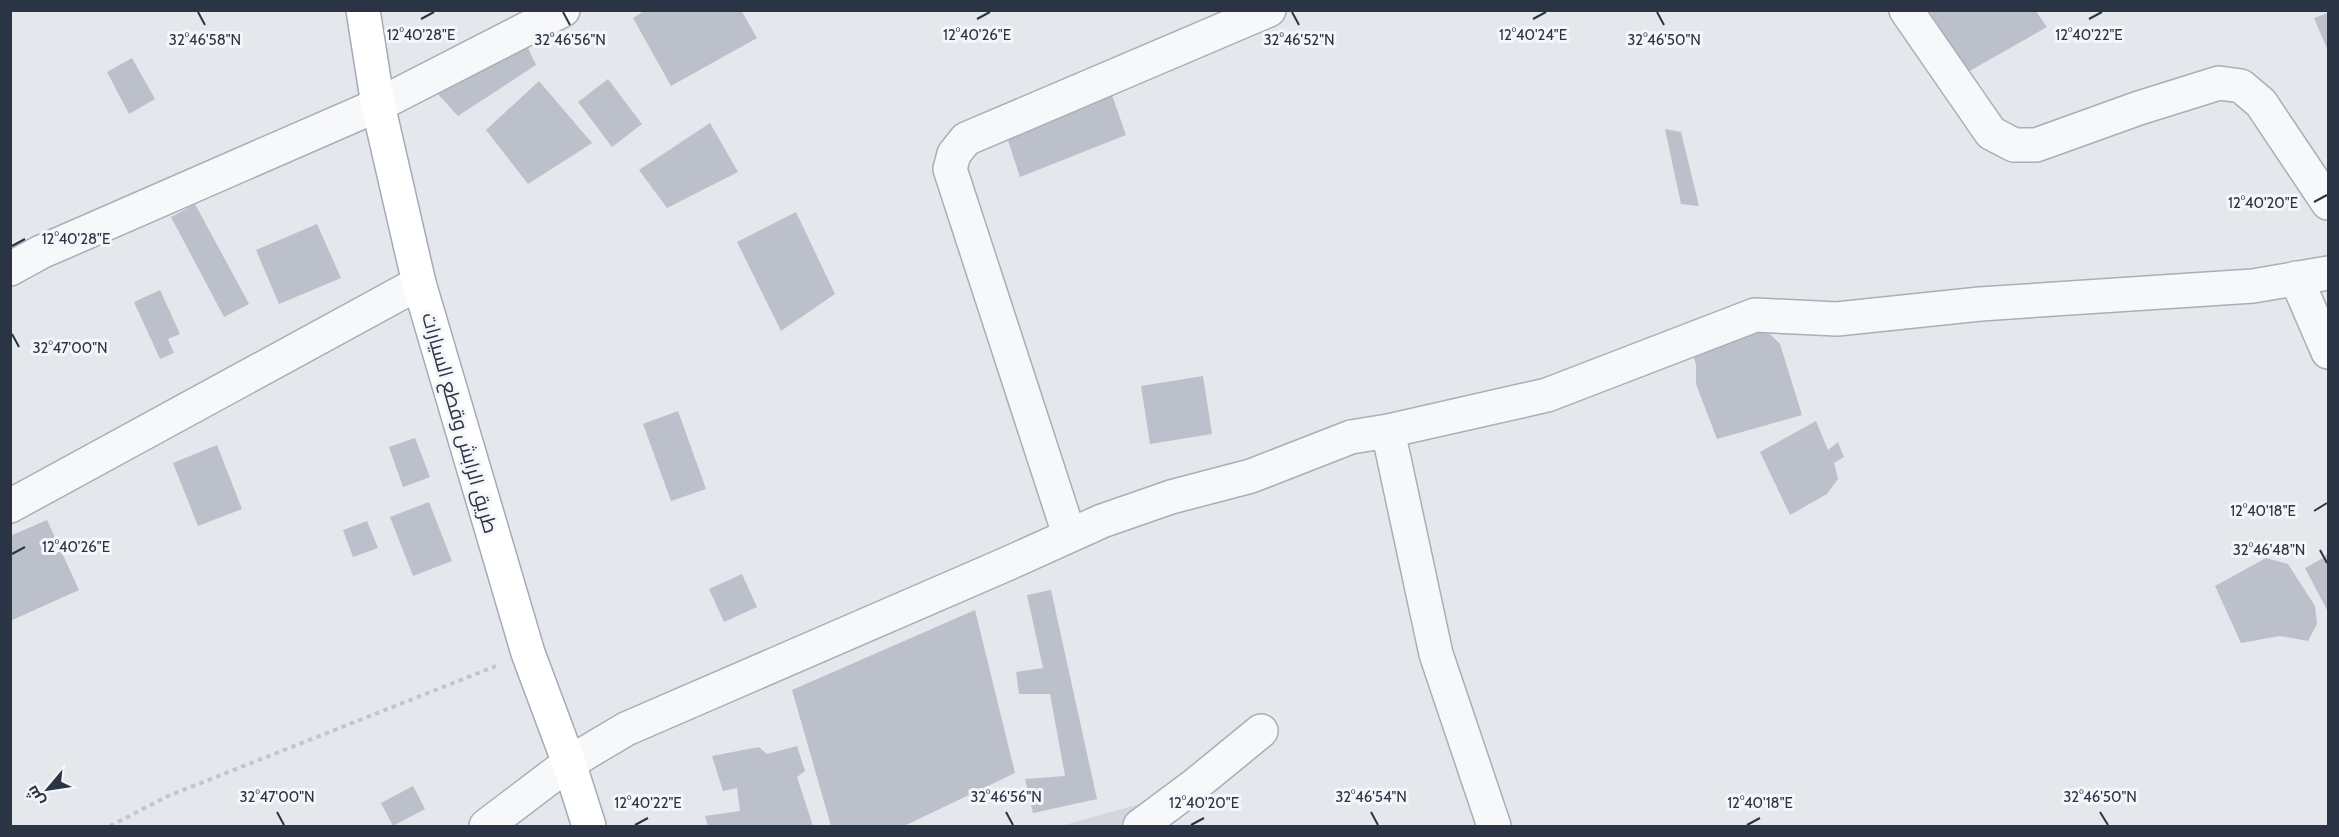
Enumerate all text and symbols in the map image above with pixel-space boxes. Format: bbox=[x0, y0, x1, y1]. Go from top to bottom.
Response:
text: 12°40'28"E bbox=[387, 26, 455, 44]
text: 12°40'26"E bbox=[943, 26, 1011, 44]
text: 12°40'24"E bbox=[1499, 26, 1567, 44]
text: 12°40'22"E bbox=[2055, 26, 2123, 44]
text: 32°46'58"N bbox=[169, 31, 241, 49]
text: 32°46'56"N bbox=[534, 31, 606, 49]
text: 32°46'52"N bbox=[1263, 31, 1335, 49]
text: 32°46'50"N bbox=[1627, 31, 1701, 49]
text: 12°40'20"E bbox=[2228, 194, 2298, 212]
text: 12°40'28"E bbox=[42, 230, 110, 248]
street label: طريق الرابش وقطع السيارات bbox=[415, 310, 503, 537]
text: 32°47'00"N bbox=[32, 339, 108, 357]
text: 12°40'18"E bbox=[2230, 502, 2296, 520]
text: 12°40'26"E bbox=[42, 538, 110, 556]
text: 32°46'48"N bbox=[2233, 541, 2305, 559]
north arrow bbox=[18, 759, 78, 819]
text: ش bbox=[22, 782, 49, 810]
text: 32°47'00"N bbox=[239, 788, 315, 806]
text: 32°46'56"N bbox=[970, 788, 1042, 806]
text: 32°46'54"N bbox=[1335, 788, 1407, 806]
text: 32°46'50"N bbox=[2063, 788, 2137, 806]
text: 12°40'22"E bbox=[614, 794, 682, 812]
text: 12°40'20"E bbox=[1169, 794, 1239, 812]
text: 12°40'18"E bbox=[1727, 794, 1793, 812]

